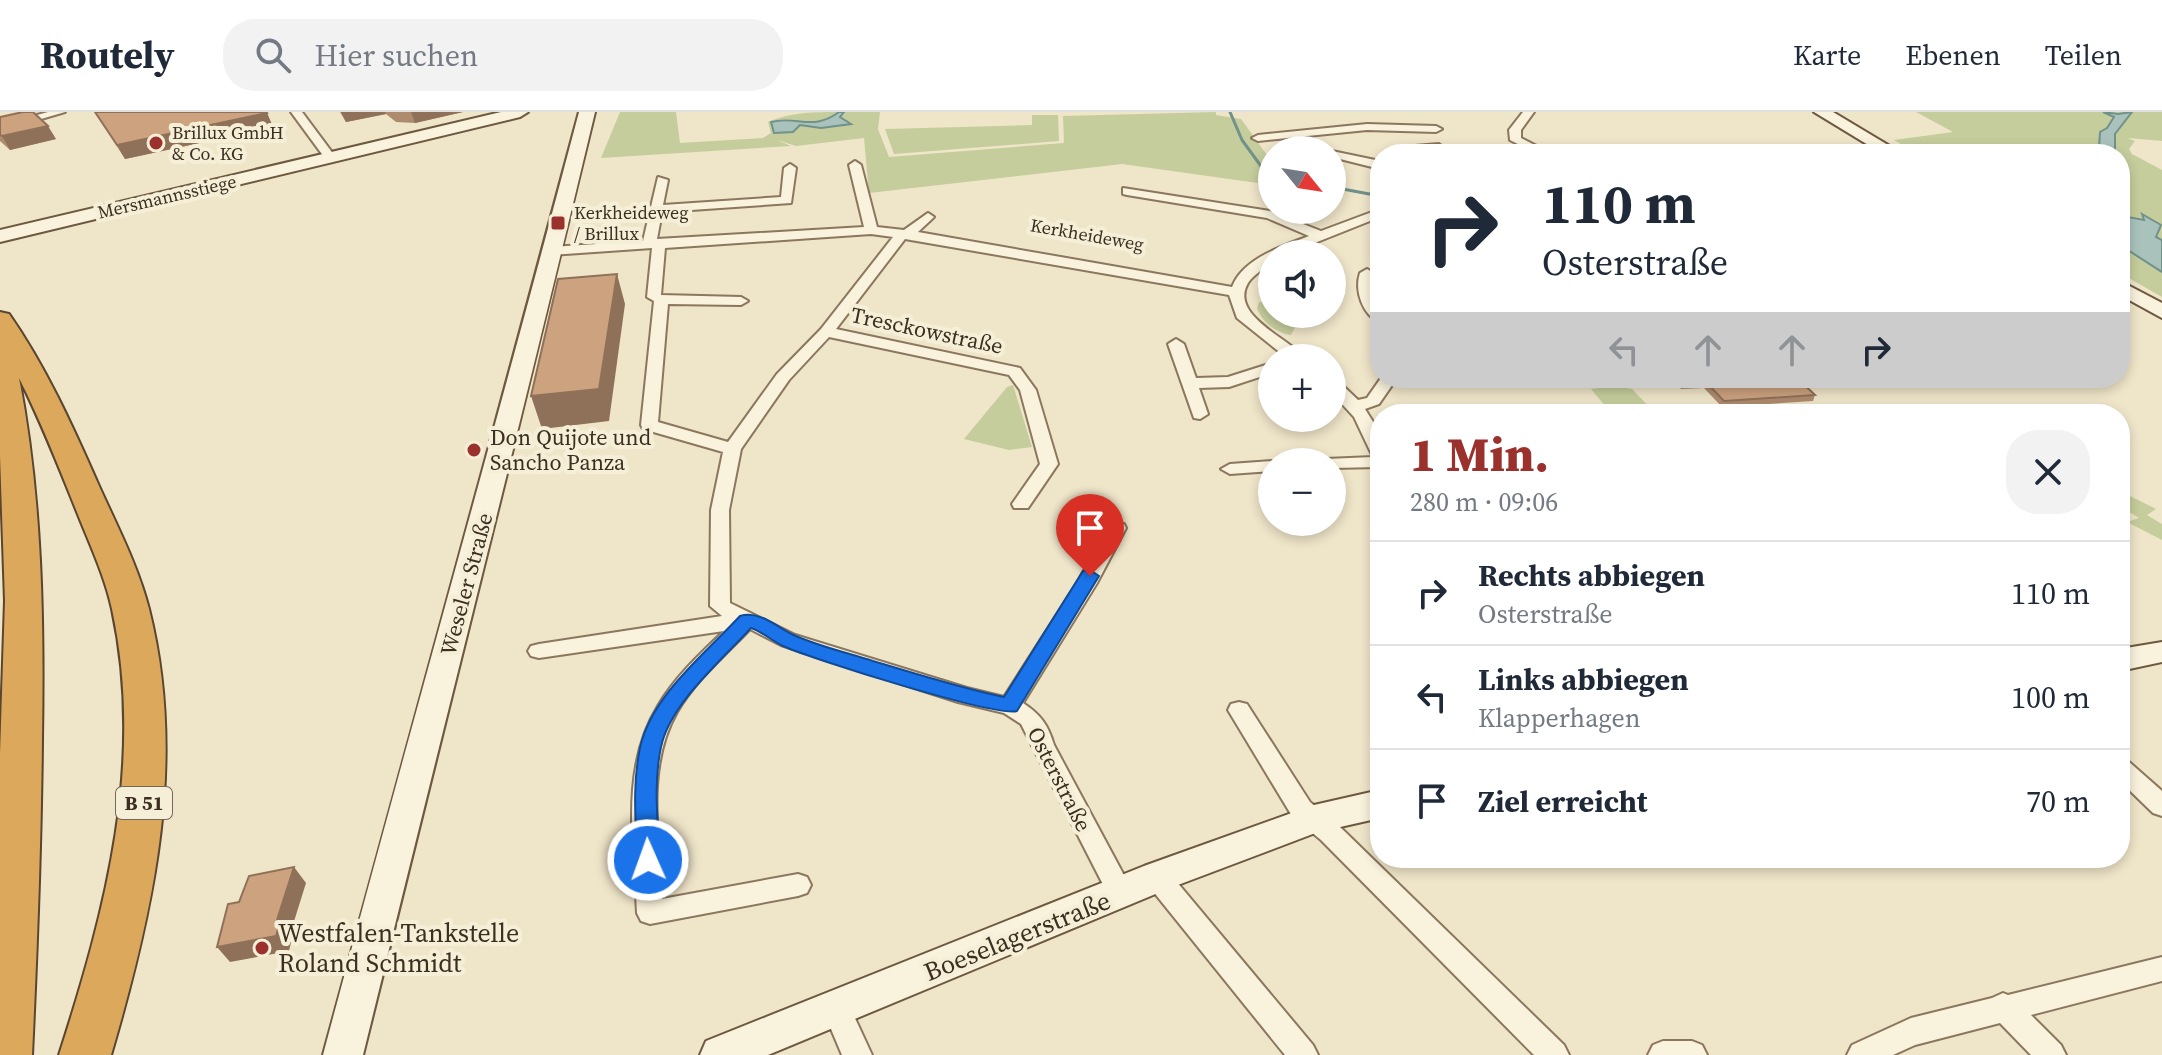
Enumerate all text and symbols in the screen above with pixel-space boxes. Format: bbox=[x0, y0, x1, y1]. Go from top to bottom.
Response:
search box bbox=[223, 19, 783, 91]
text: Routely bbox=[40, 29, 175, 81]
icon: search bbox=[251, 33, 295, 77]
text: Hier suchen bbox=[315, 35, 478, 76]
text: Karte bbox=[1793, 36, 1861, 74]
text: Ebenen bbox=[1905, 36, 2001, 74]
text: Teilen bbox=[2045, 36, 2122, 74]
place label: Brillux GmbH & Co. KG bbox=[172, 120, 284, 166]
marker: Brillux GmbH & Co. KG bbox=[147, 134, 165, 152]
north arrow bbox=[1258, 136, 1346, 224]
map controls bbox=[1258, 136, 1346, 536]
text: 110 m bbox=[1542, 165, 1696, 242]
street label: Mersmannsstiege bbox=[95, 168, 239, 225]
icon: right bbox=[1410, 176, 1514, 280]
place label: Kerkheideweg / Brillux bbox=[574, 200, 689, 246]
street label: Kerkheideweg bbox=[1029, 212, 1146, 257]
marker: Kerkheideweg / Brillux bbox=[549, 214, 567, 232]
text: Osterstraße bbox=[1542, 238, 1728, 287]
button: sound bbox=[1258, 240, 1346, 328]
street label: Tresckowstraße bbox=[848, 299, 1006, 361]
icon: left bbox=[1602, 328, 1646, 372]
icon: ahead bbox=[1686, 328, 1730, 372]
icon: ahead bbox=[1770, 328, 1814, 372]
icon: right bbox=[1854, 328, 1898, 372]
button: + bbox=[1258, 344, 1346, 432]
text: 1 Min. bbox=[1410, 421, 1549, 487]
place label: Don Quijote und Sancho Panza bbox=[490, 422, 652, 477]
button: close bbox=[2006, 430, 2090, 514]
marker: Don Quijote und Sancho Panza bbox=[465, 441, 483, 459]
button: − bbox=[1258, 448, 1346, 536]
text: 280 m · 09:06 bbox=[1410, 484, 1558, 520]
pin bbox=[1056, 494, 1124, 576]
icon: arrive bbox=[1068, 506, 1112, 550]
street label: Weseler Straße bbox=[433, 509, 499, 659]
text: Rechts abbiegen bbox=[1478, 555, 1705, 596]
icon: right bbox=[1410, 571, 1454, 615]
text: 110 m bbox=[2011, 573, 2090, 614]
text: Osterstraße bbox=[1478, 596, 1612, 632]
text: Links abbiegen bbox=[1478, 659, 1689, 700]
icon: left bbox=[1410, 675, 1454, 719]
text: 100 m bbox=[2011, 677, 2090, 718]
text: Klapperhagen bbox=[1478, 700, 1640, 736]
street label: Osterstraße bbox=[1021, 722, 1099, 836]
icon: arrive bbox=[1410, 779, 1454, 823]
text: Ziel erreicht bbox=[1478, 781, 1647, 822]
text: 70 m bbox=[2026, 781, 2090, 822]
road number: B 51 bbox=[116, 787, 172, 819]
position arrow bbox=[606, 818, 690, 902]
street label: Boeselagerstraße bbox=[918, 882, 1116, 990]
place label: Westfalen-Tankstelle Roland Schmidt bbox=[278, 915, 519, 981]
marker: Westfalen-Tankstelle Roland Schmidt bbox=[253, 939, 271, 957]

